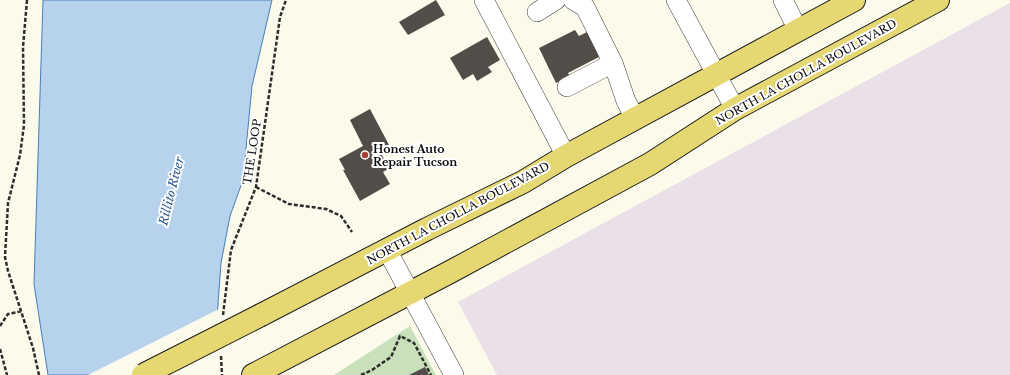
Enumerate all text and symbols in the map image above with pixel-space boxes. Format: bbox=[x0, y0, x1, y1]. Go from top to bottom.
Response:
street label: NORTH LA CHOLLA BOULEVARD bbox=[713, 16, 899, 128]
street label: THE LOOP bbox=[240, 118, 264, 186]
place label: Honest Auto Repair Tucson bbox=[373, 142, 457, 169]
marker: Honest Auto Repair Tucson bbox=[360, 150, 370, 160]
water label: Rillito River bbox=[155, 155, 187, 228]
street label: NORTH LA CHOLLA BOULEVARD bbox=[364, 159, 552, 267]

